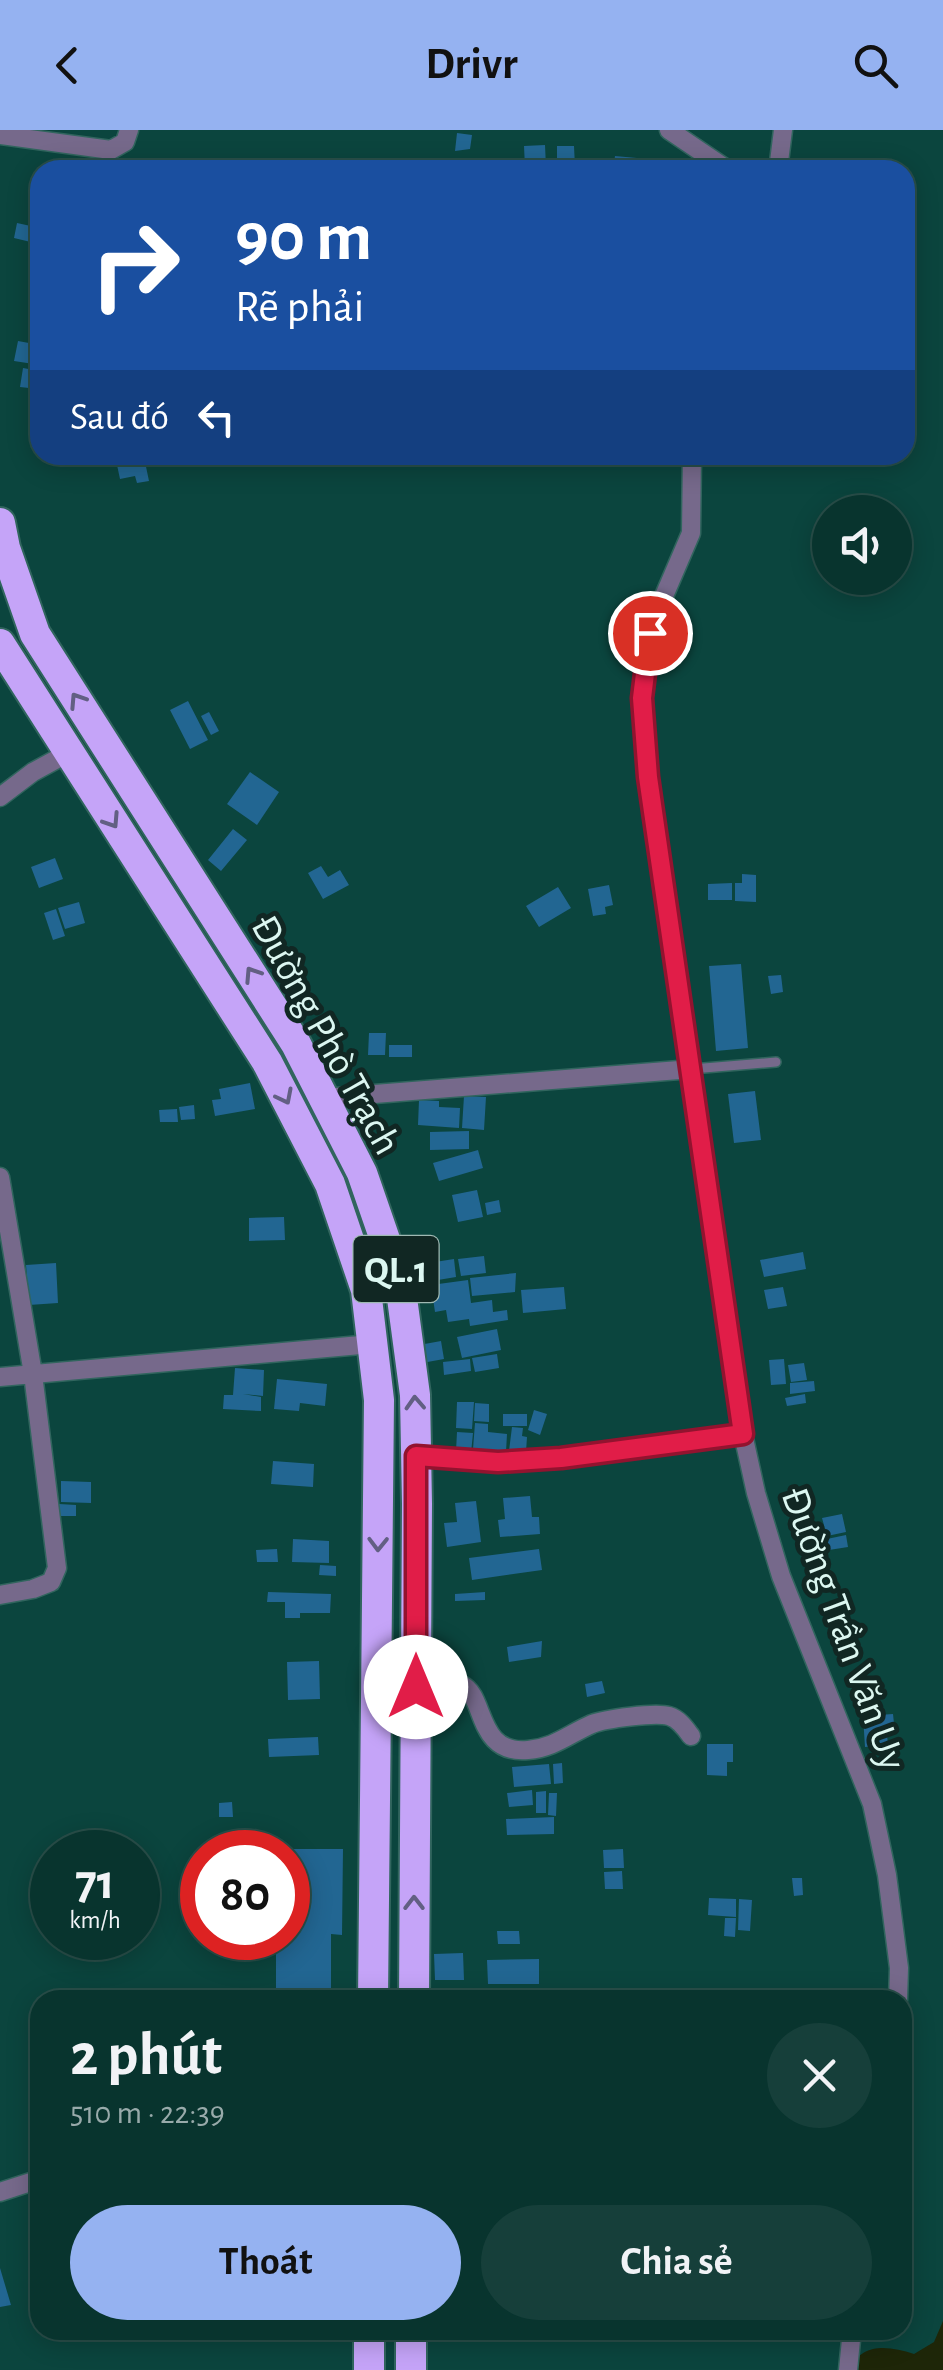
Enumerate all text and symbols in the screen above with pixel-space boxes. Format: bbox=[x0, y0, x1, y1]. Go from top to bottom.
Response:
icon: back bbox=[40, 38, 95, 93]
icon: search bbox=[848, 38, 903, 93]
text: Drivr bbox=[425, 42, 518, 87]
icon: right bbox=[70, 200, 200, 330]
text: 90 m bbox=[235, 203, 372, 273]
text: Rẽ phải bbox=[235, 285, 365, 330]
icon: left bbox=[189, 390, 244, 445]
text: Sau đó bbox=[70, 399, 169, 437]
map controls bbox=[812, 495, 912, 595]
button: sound bbox=[812, 495, 912, 595]
pin bbox=[608, 591, 693, 676]
icon: arrive bbox=[623, 606, 678, 661]
one-way arrow bbox=[70, 693, 89, 711]
one-way arrow bbox=[100, 811, 119, 829]
street label: Đường Phò Trạch bbox=[243, 909, 407, 1161]
one-way arrow bbox=[245, 967, 264, 985]
one-way arrow bbox=[273, 1086, 292, 1104]
road number: QL.1 bbox=[354, 1236, 438, 1302]
one-way arrow bbox=[404, 1394, 425, 1410]
street label: Đường Trần Văn Uy bbox=[773, 1482, 913, 1775]
one-way arrow bbox=[367, 1536, 388, 1552]
position arrow bbox=[364, 1635, 468, 1739]
speed limit sign: 80 bbox=[180, 1830, 310, 1960]
text: 71 bbox=[75, 1858, 115, 1908]
one-way arrow bbox=[403, 1894, 425, 1910]
text: km/h bbox=[69, 1908, 121, 1933]
button: close bbox=[767, 2023, 872, 2128]
text: 2 phút bbox=[70, 2026, 222, 2086]
text: 510 m · 22:39 bbox=[70, 2097, 225, 2129]
button: Thoát bbox=[70, 2205, 461, 2320]
button: Chia sẻ bbox=[481, 2205, 872, 2320]

